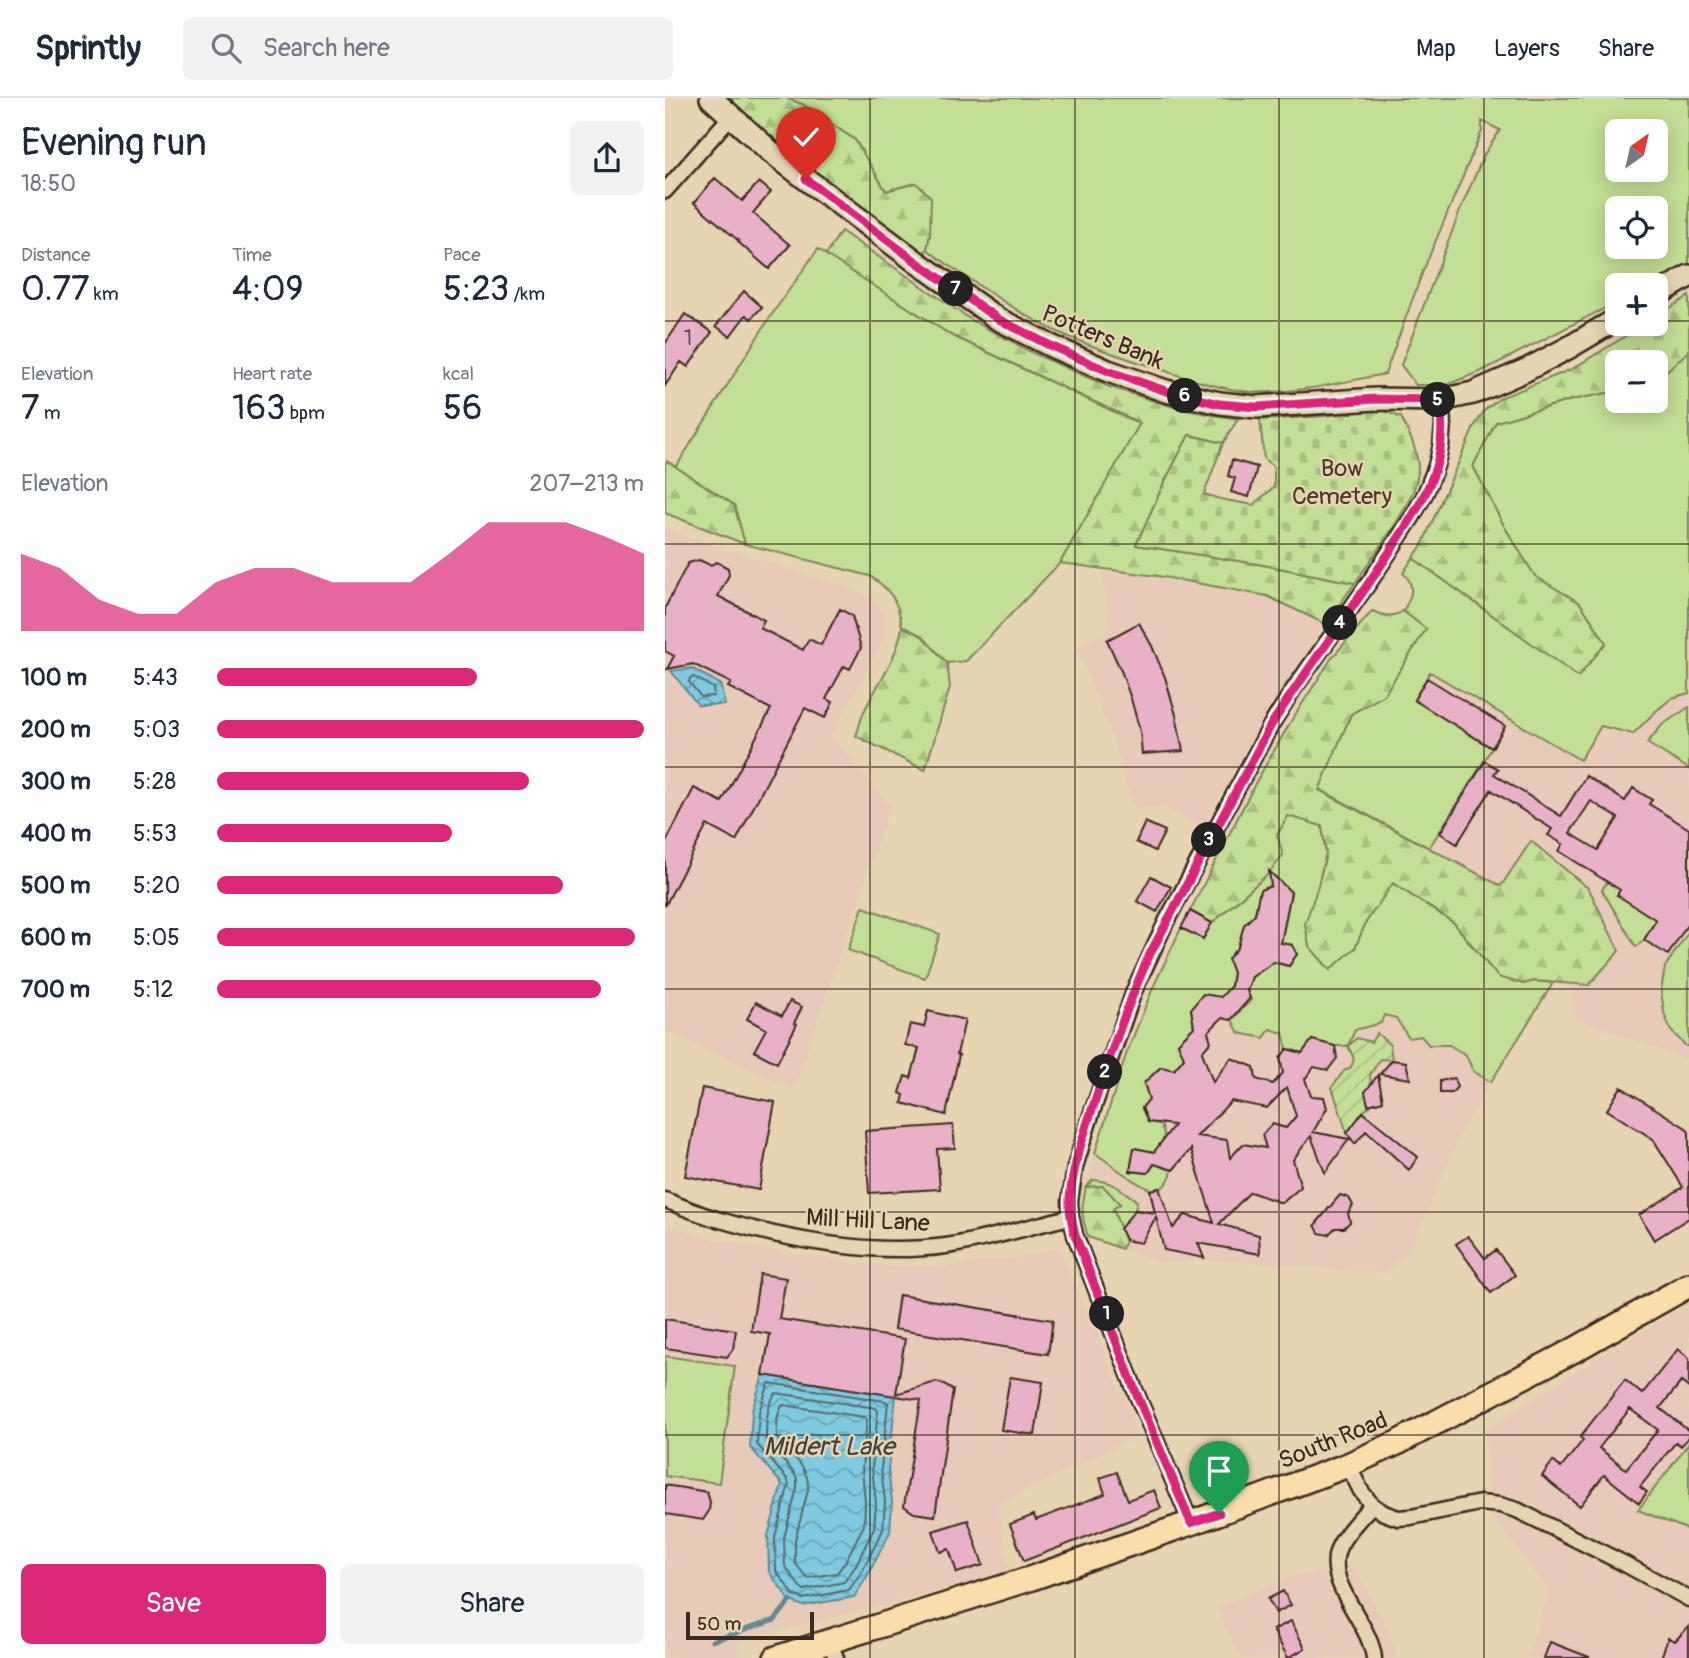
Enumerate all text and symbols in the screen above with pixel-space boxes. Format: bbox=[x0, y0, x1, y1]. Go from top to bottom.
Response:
search box bbox=[183, 17, 673, 80]
text: Sprintly bbox=[35, 28, 141, 69]
icon: search bbox=[207, 29, 245, 67]
text: Search here bbox=[263, 32, 390, 64]
text: Map bbox=[1416, 34, 1456, 63]
text: Layers bbox=[1494, 34, 1560, 63]
text: Share bbox=[1598, 34, 1654, 63]
pin bbox=[776, 107, 836, 179]
icon: check bbox=[787, 118, 825, 156]
text: Evening run bbox=[21, 119, 207, 167]
north arrow bbox=[1605, 119, 1668, 182]
map controls bbox=[1605, 119, 1668, 413]
button: share bbox=[570, 121, 644, 195]
text: 18:50 bbox=[21, 169, 76, 198]
button: locate bbox=[1605, 196, 1668, 259]
text: Distance bbox=[21, 243, 90, 267]
text: Time bbox=[232, 243, 272, 267]
text: Pace bbox=[443, 243, 481, 267]
text: 0.77 bbox=[21, 267, 90, 311]
text: 4:09 bbox=[232, 267, 304, 311]
text: 5:23 bbox=[443, 267, 509, 311]
pin: 7 bbox=[939, 272, 973, 306]
button: + bbox=[1605, 273, 1668, 336]
text: 7 bbox=[950, 276, 961, 300]
text: km bbox=[90, 282, 119, 306]
text: /km bbox=[509, 282, 545, 306]
street label: Potters Bank bbox=[1038, 299, 1168, 376]
house number: 1 bbox=[684, 325, 692, 352]
button: − bbox=[1605, 350, 1668, 413]
text: Elevation bbox=[21, 362, 93, 386]
text: Heart rate bbox=[232, 362, 312, 386]
text: kcal bbox=[443, 362, 474, 386]
pin: 6 bbox=[1168, 378, 1203, 414]
pin: 5 bbox=[1421, 382, 1455, 418]
text: 6 bbox=[1179, 383, 1190, 407]
text: 7 bbox=[21, 386, 40, 430]
text: 163 bbox=[232, 386, 286, 430]
text: 56 bbox=[443, 386, 482, 430]
text: 5 bbox=[1432, 387, 1443, 411]
text: m bbox=[40, 401, 61, 425]
text: bpm bbox=[286, 401, 325, 425]
park label: Bow Cemetery bbox=[1292, 454, 1392, 511]
text: Elevation bbox=[21, 469, 109, 498]
text: 207–213 m bbox=[530, 469, 644, 498]
pin: 4 bbox=[1323, 606, 1357, 640]
text: 4 bbox=[1334, 610, 1345, 634]
text: 100 m bbox=[21, 663, 87, 692]
text: 5:43 bbox=[133, 663, 178, 692]
text: 200 m bbox=[21, 715, 91, 744]
text: 5:03 bbox=[133, 715, 180, 744]
text: 300 m bbox=[21, 767, 91, 796]
text: 5:28 bbox=[133, 767, 176, 796]
text: 400 m bbox=[21, 819, 91, 848]
text: 5:53 bbox=[133, 819, 177, 848]
pin: 3 bbox=[1191, 822, 1227, 858]
text: 3 bbox=[1203, 827, 1214, 851]
text: 500 m bbox=[21, 871, 90, 900]
text: 5:20 bbox=[133, 871, 180, 900]
text: 600 m bbox=[21, 923, 91, 952]
text: 5:05 bbox=[133, 923, 180, 952]
text: 700 m bbox=[21, 975, 90, 1004]
text: 5:12 bbox=[133, 975, 173, 1004]
pin: 2 bbox=[1087, 1054, 1123, 1090]
text: 2 bbox=[1099, 1059, 1110, 1083]
street label: Mill Hill Lane bbox=[805, 1203, 931, 1238]
pin: 1 bbox=[1089, 1296, 1125, 1332]
text: 1 bbox=[1103, 1301, 1110, 1325]
street label: South Road bbox=[1275, 1406, 1392, 1475]
water label: Mildert Lake bbox=[763, 1431, 897, 1463]
pin bbox=[1189, 1441, 1249, 1513]
icon: arrive bbox=[1200, 1452, 1238, 1490]
button: Save bbox=[21, 1564, 326, 1644]
button: Share bbox=[340, 1564, 644, 1644]
scale bar bbox=[686, 1609, 814, 1641]
text: 50 m bbox=[697, 1612, 741, 1636]

